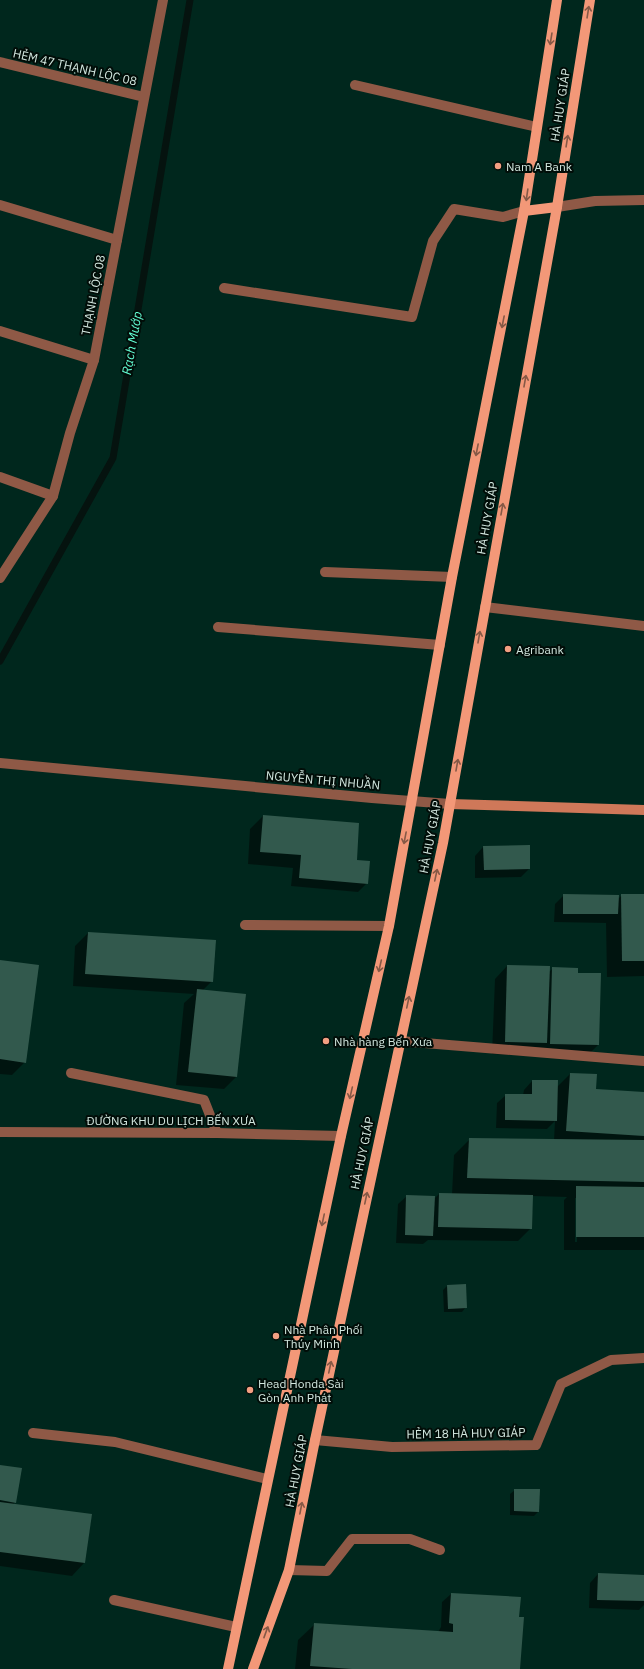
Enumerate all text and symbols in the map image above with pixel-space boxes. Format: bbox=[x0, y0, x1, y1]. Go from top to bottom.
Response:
one-way arrow bbox=[584, 6, 592, 19]
one-way arrow bbox=[547, 32, 555, 45]
street label: HẺM 47 THẠNH LỘC 08 bbox=[11, 45, 139, 89]
street label: HÀ HUY GIÁP bbox=[547, 67, 573, 143]
one-way arrow bbox=[563, 135, 571, 148]
place label: Nam A Bank bbox=[506, 159, 573, 174]
marker: Nam A Bank bbox=[493, 161, 503, 171]
one-way arrow bbox=[523, 188, 531, 201]
street label: THẠNH LỘC 08 bbox=[78, 253, 108, 337]
water label: Rạch Mướp bbox=[118, 310, 146, 376]
one-way arrow bbox=[498, 315, 506, 328]
one-way arrow bbox=[522, 375, 530, 388]
one-way arrow bbox=[473, 443, 481, 456]
street label: HÀ HUY GIÁP bbox=[473, 480, 501, 556]
one-way arrow bbox=[499, 503, 507, 516]
one-way arrow bbox=[475, 631, 483, 644]
place label: Agribank bbox=[516, 642, 565, 657]
marker: Agribank bbox=[503, 644, 513, 654]
one-way arrow bbox=[453, 759, 461, 772]
street label: NGUYỄN THỊ NHUẦN bbox=[265, 767, 381, 792]
street label: HÀ HUY GIÁP bbox=[416, 799, 444, 875]
one-way arrow bbox=[400, 831, 408, 844]
one-way arrow bbox=[432, 869, 440, 882]
one-way arrow bbox=[375, 959, 383, 972]
one-way arrow bbox=[405, 996, 413, 1009]
place label: Nhà hàng Bến Xưa bbox=[334, 1034, 433, 1049]
marker: Nhà hàng Bến Xưa bbox=[321, 1036, 331, 1046]
one-way arrow bbox=[346, 1086, 354, 1099]
street label: ĐƯỜNG KHU DU LỊCH BẾN XƯA bbox=[86, 1112, 256, 1128]
street label: HÀ HUY GIÁP bbox=[347, 1115, 377, 1191]
one-way arrow bbox=[363, 1192, 371, 1205]
one-way arrow bbox=[319, 1213, 327, 1226]
place label: Nhà Phân Phối Thúy Minh bbox=[284, 1322, 363, 1351]
marker: Nhà Phân Phối Thúy Minh bbox=[271, 1331, 281, 1341]
one-way arrow bbox=[327, 1360, 335, 1373]
place label: Head Honda Sài Gòn Anh Phát bbox=[258, 1376, 344, 1405]
marker: Head Honda Sài Gòn Anh Phát bbox=[245, 1385, 255, 1395]
street label: HẺM 18 HÀ HUY GIÁP bbox=[406, 1424, 526, 1442]
street label: HÀ HUY GIÁP bbox=[282, 1433, 310, 1509]
one-way arrow bbox=[298, 1501, 306, 1514]
one-way arrow bbox=[263, 1627, 271, 1639]

